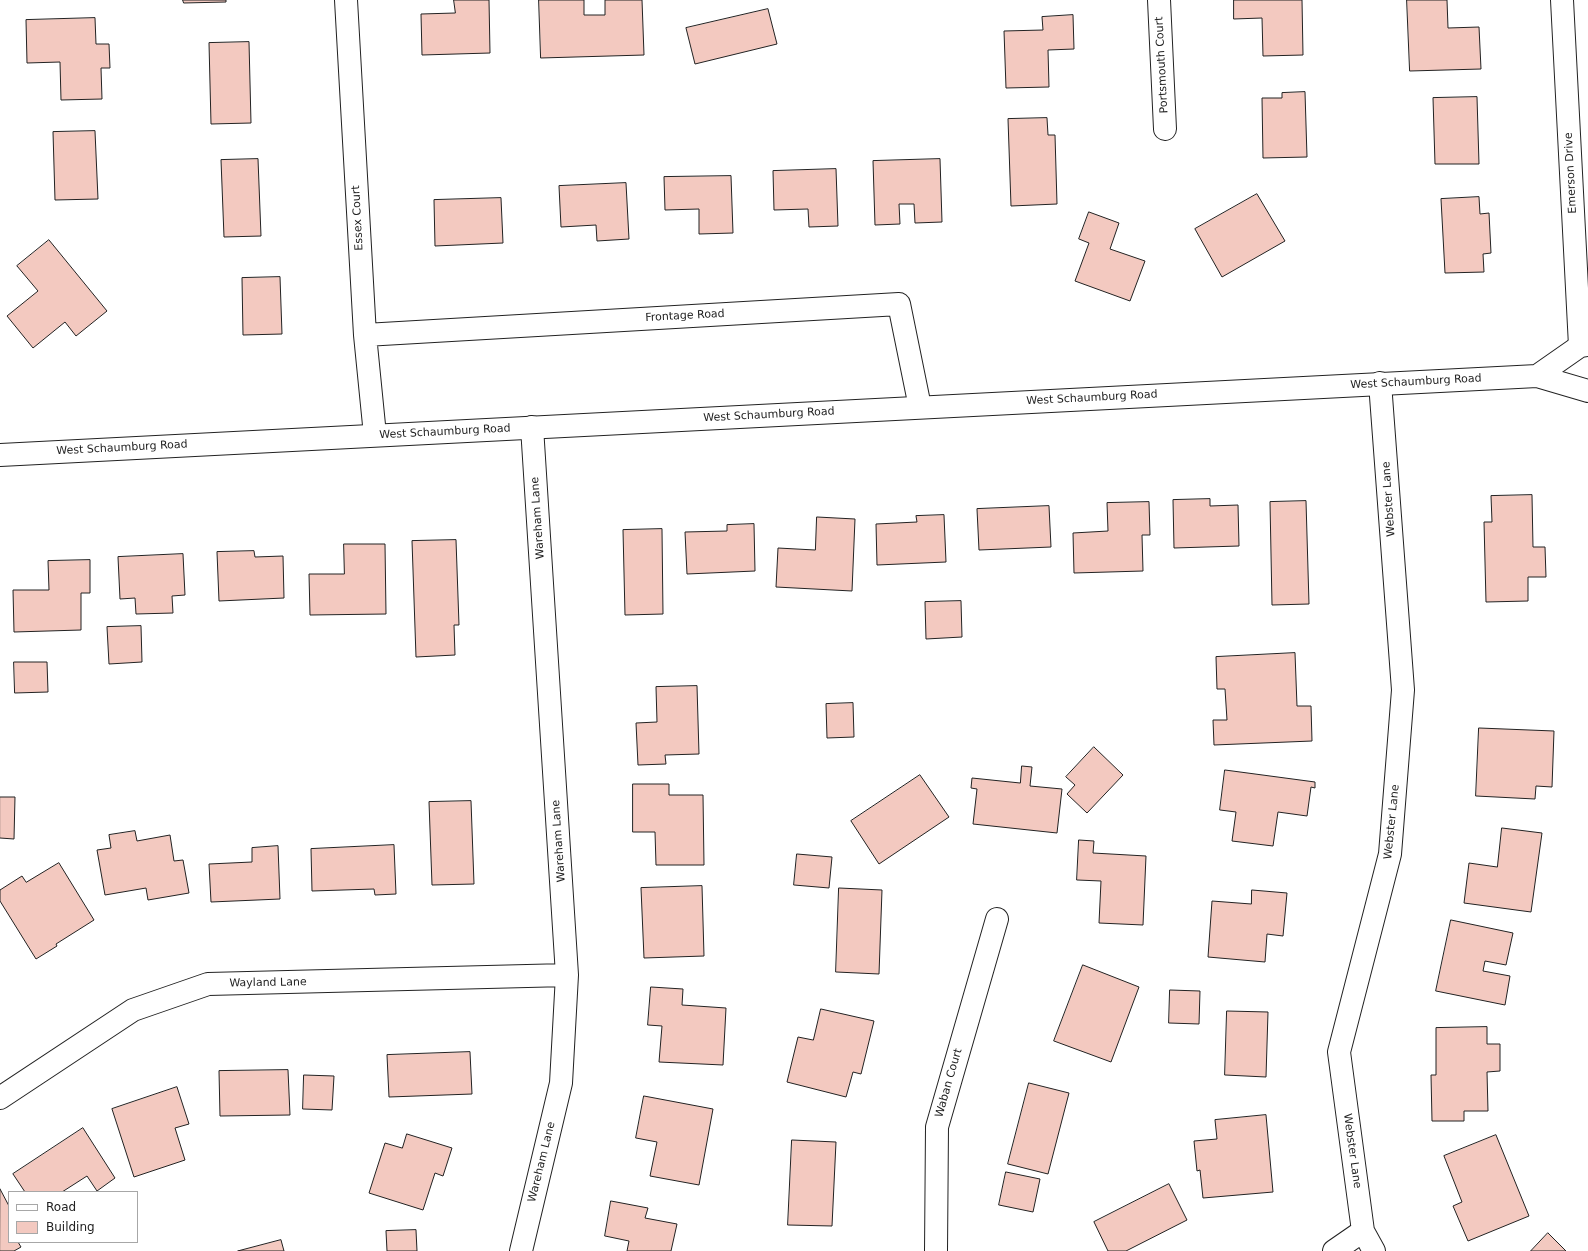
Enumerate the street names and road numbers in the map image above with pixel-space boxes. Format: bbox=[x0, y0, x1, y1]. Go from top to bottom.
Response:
street label: Portsmouth Court bbox=[1153, 16, 1171, 114]
street label: Emerson Drive bbox=[1562, 132, 1580, 214]
street label: Essex Court bbox=[350, 185, 366, 251]
street label: Frontage Road bbox=[645, 307, 725, 325]
street label: West Schaumburg Road bbox=[1350, 372, 1482, 392]
street label: West Schaumburg Road bbox=[1026, 388, 1158, 408]
street label: West Schaumburg Road bbox=[703, 405, 835, 425]
street label: West Schaumburg Road bbox=[379, 422, 511, 442]
street label: West Schaumburg Road bbox=[56, 438, 188, 458]
street label: Webster Lane bbox=[1380, 461, 1398, 537]
street label: Wareham Lane bbox=[529, 476, 547, 560]
street label: Webster Lane bbox=[1381, 784, 1403, 860]
street label: Wareham Lane bbox=[550, 799, 568, 883]
street label: Wayland Lane bbox=[229, 976, 307, 990]
street label: Waban Court bbox=[933, 1047, 965, 1119]
street label: Webster Lane bbox=[1340, 1113, 1364, 1189]
street label: Wareham Lane bbox=[526, 1120, 558, 1204]

